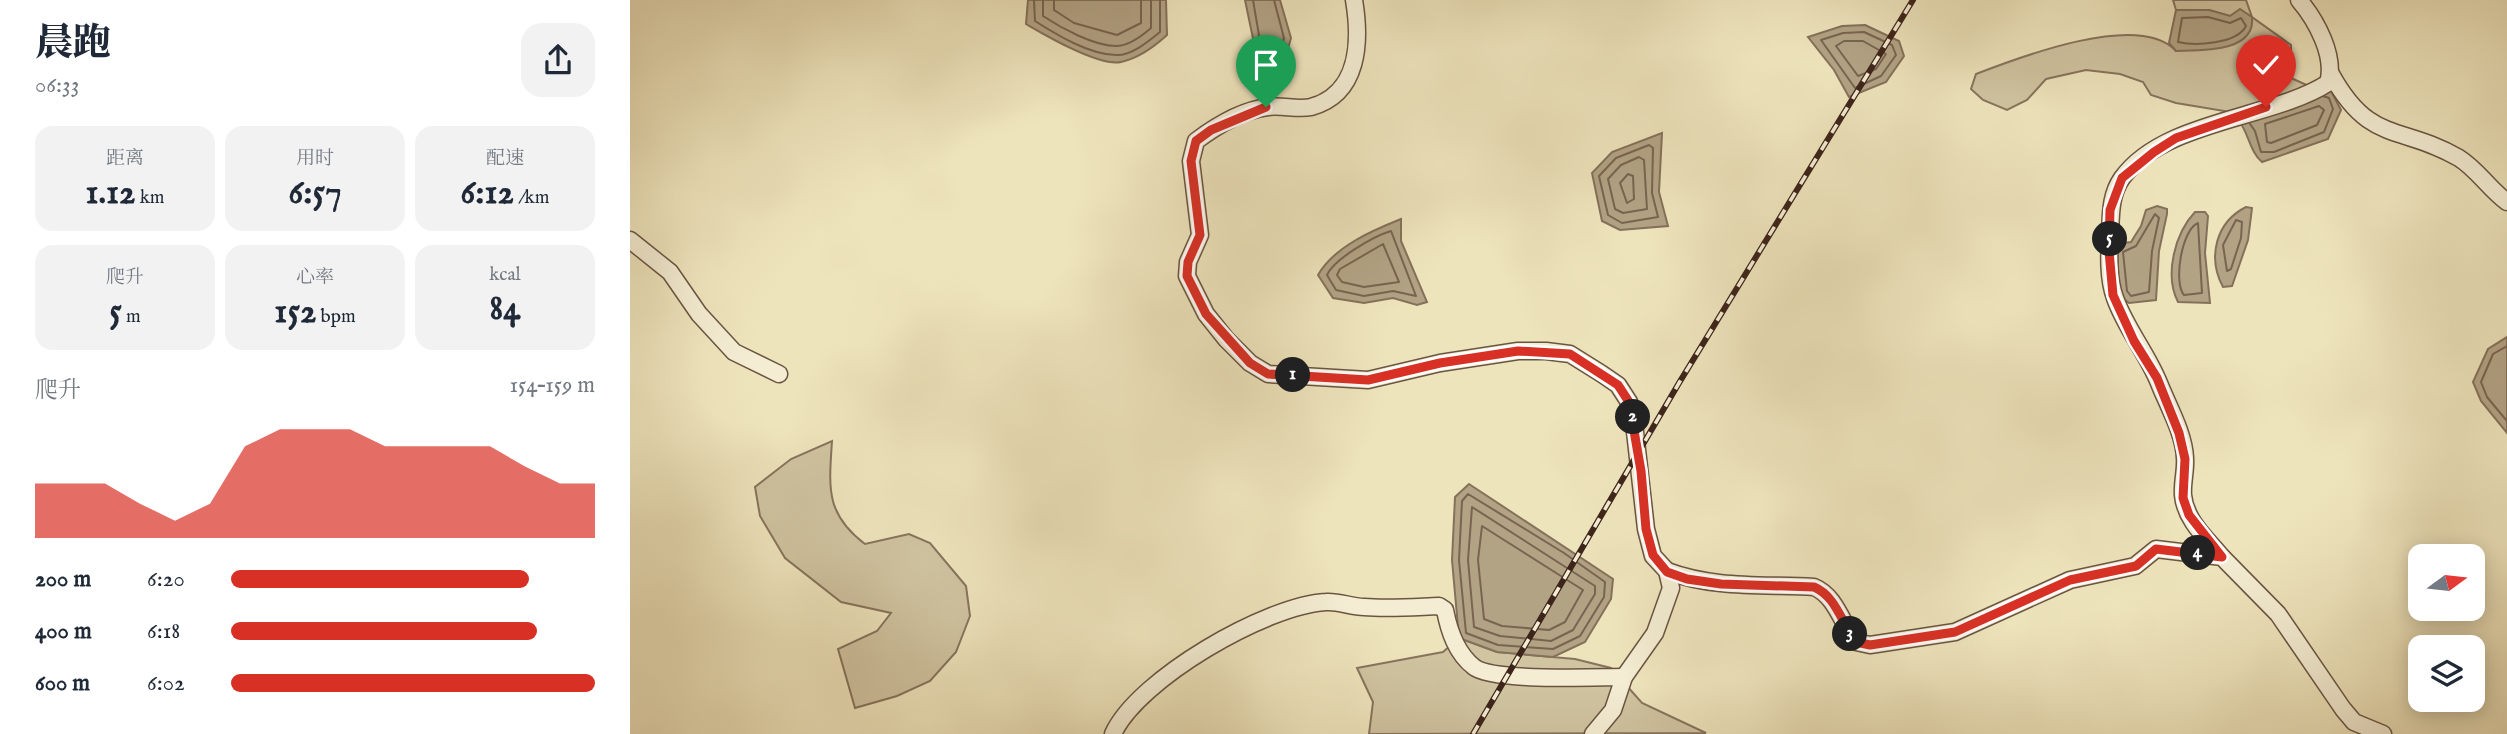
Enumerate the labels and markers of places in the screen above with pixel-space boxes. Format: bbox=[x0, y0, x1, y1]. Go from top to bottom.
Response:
pin bbox=[1236, 35, 1296, 107]
pin bbox=[2236, 35, 2296, 107]
pin: 5 bbox=[2092, 222, 2128, 256]
pin: 1 bbox=[1276, 358, 1310, 392]
pin: 2 bbox=[1616, 400, 1650, 434]
pin: 4 bbox=[2180, 536, 2216, 570]
pin: 3 bbox=[1832, 616, 1868, 652]

